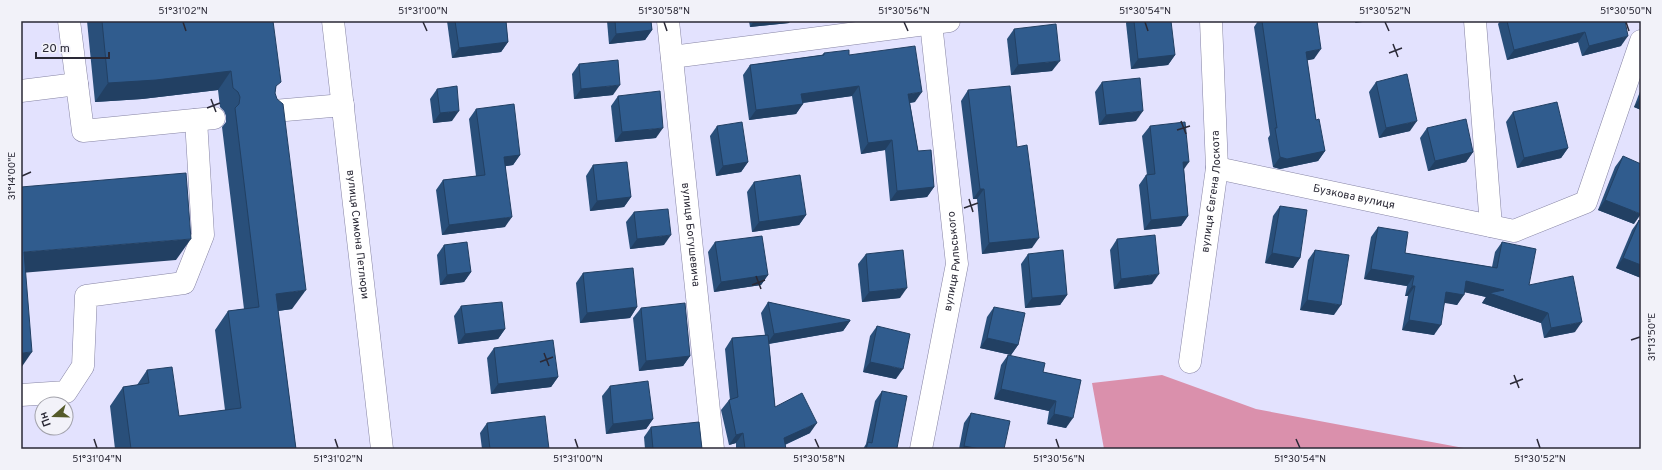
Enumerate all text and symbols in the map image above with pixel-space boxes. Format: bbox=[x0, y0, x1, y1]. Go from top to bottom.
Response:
text: 51°31'02"N bbox=[158, 5, 208, 18]
text: 51°31'00"N bbox=[398, 5, 448, 18]
text: 51°30'58"N bbox=[638, 5, 690, 18]
text: 51°30'56"N bbox=[878, 5, 930, 18]
text: 51°30'54"N bbox=[1119, 5, 1171, 18]
text: 51°30'52"N bbox=[1359, 5, 1411, 18]
text: 51°30'50"N bbox=[1600, 5, 1652, 18]
scale bar bbox=[36, 34, 109, 60]
text: 20 m bbox=[42, 41, 70, 57]
street label: вулиця Євгена Лоскота bbox=[1198, 130, 1224, 254]
text: 31°14'00"E bbox=[6, 152, 19, 200]
street label: вулиця Симона Петлюри bbox=[343, 169, 372, 300]
street label: вулиця Богушевича bbox=[678, 182, 703, 288]
street label: Бузкова вулиця bbox=[1312, 182, 1396, 213]
street label: вулиця Рильського bbox=[941, 210, 964, 313]
text: 31°13'50"E bbox=[1646, 313, 1659, 361]
north arrow bbox=[34, 396, 74, 436]
text: Пн bbox=[36, 410, 55, 428]
text: 51°31'04"N bbox=[72, 453, 122, 466]
text: 51°31'02"N bbox=[313, 453, 363, 466]
text: 51°31'00"N bbox=[553, 453, 603, 466]
text: 51°30'58"N bbox=[793, 453, 845, 466]
text: 51°30'56"N bbox=[1033, 453, 1085, 466]
text: 51°30'54"N bbox=[1274, 453, 1326, 466]
text: 51°30'52"N bbox=[1514, 453, 1566, 466]

